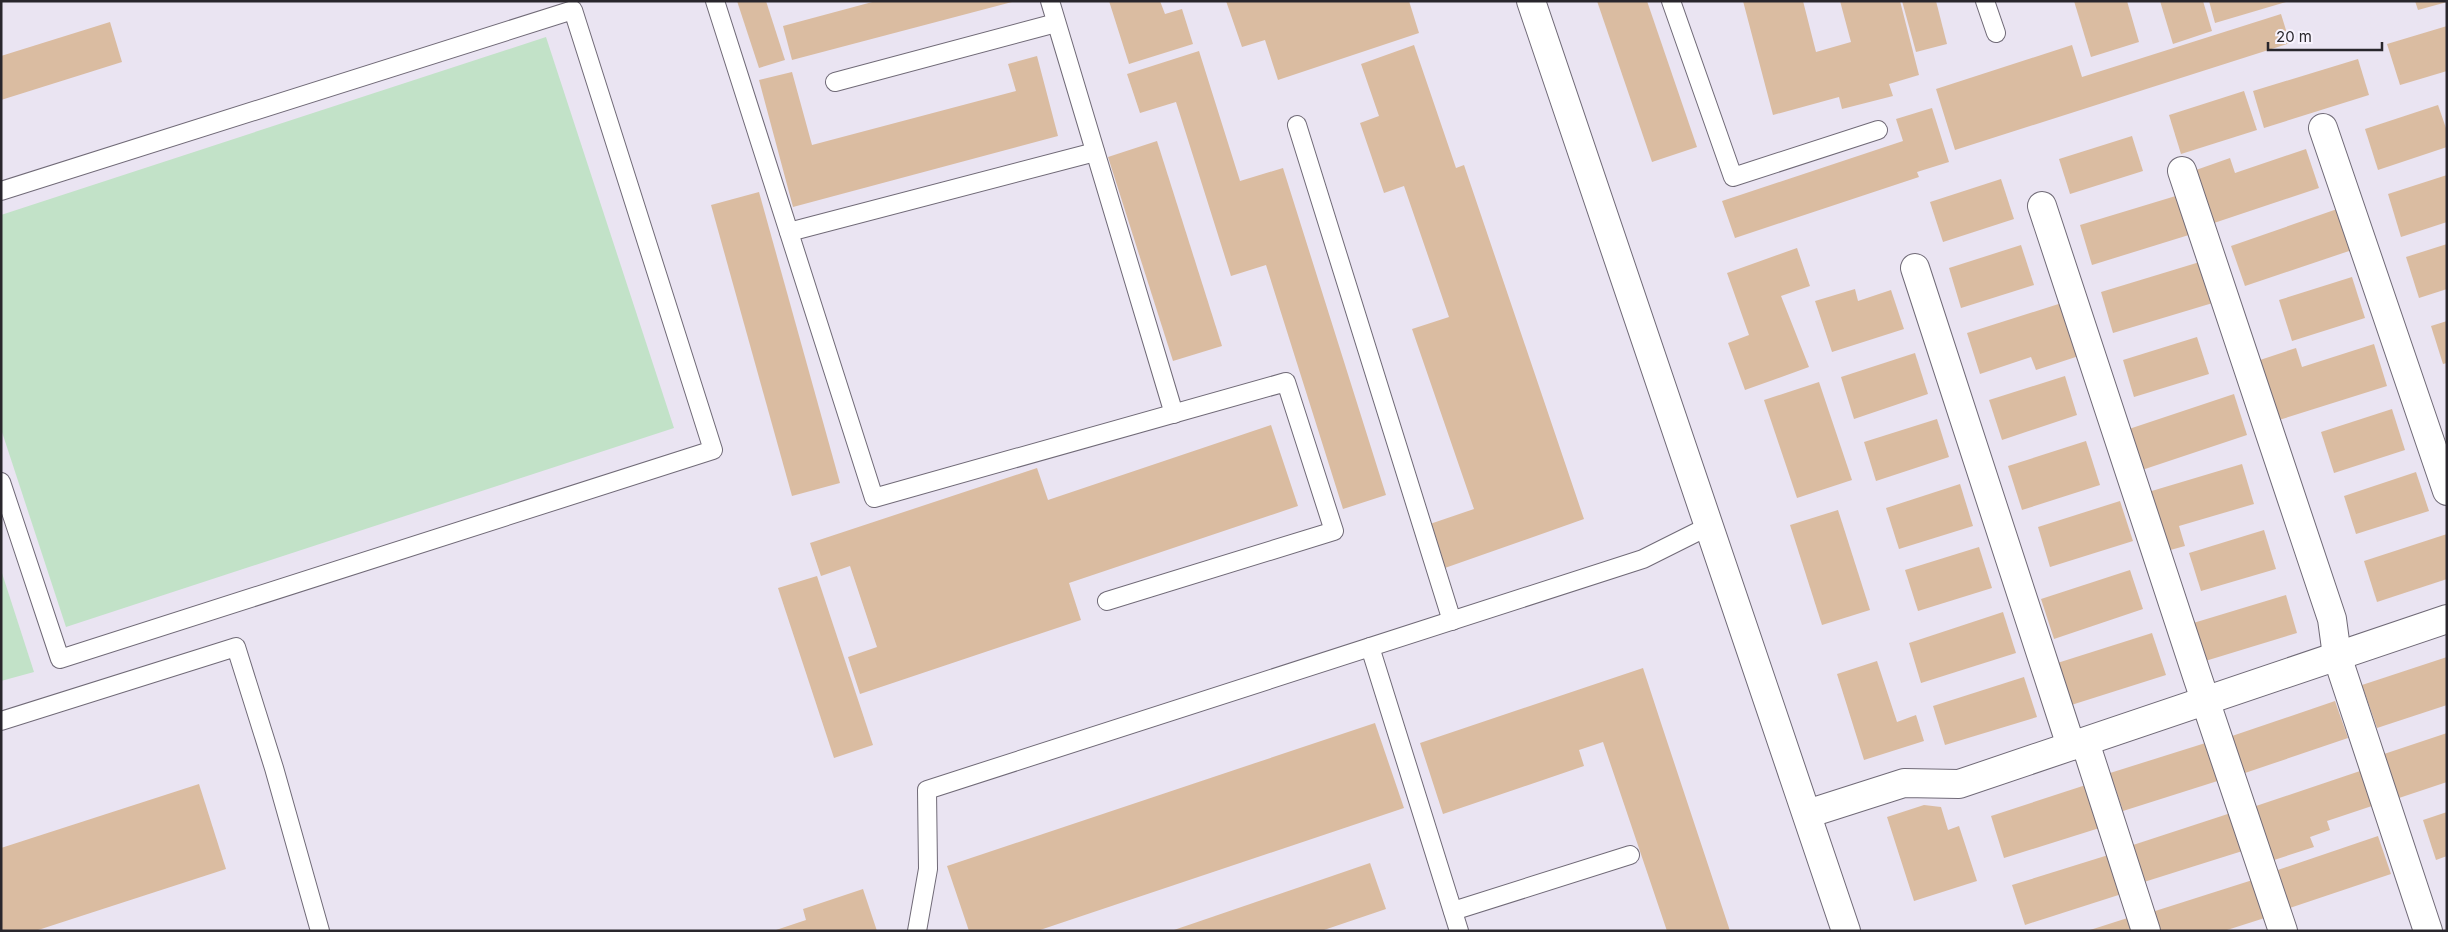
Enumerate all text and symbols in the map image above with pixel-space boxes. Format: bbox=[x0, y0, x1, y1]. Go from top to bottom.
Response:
scale bar bbox=[2268, 20, 2382, 52]
text: 20 m bbox=[2276, 27, 2312, 46]

